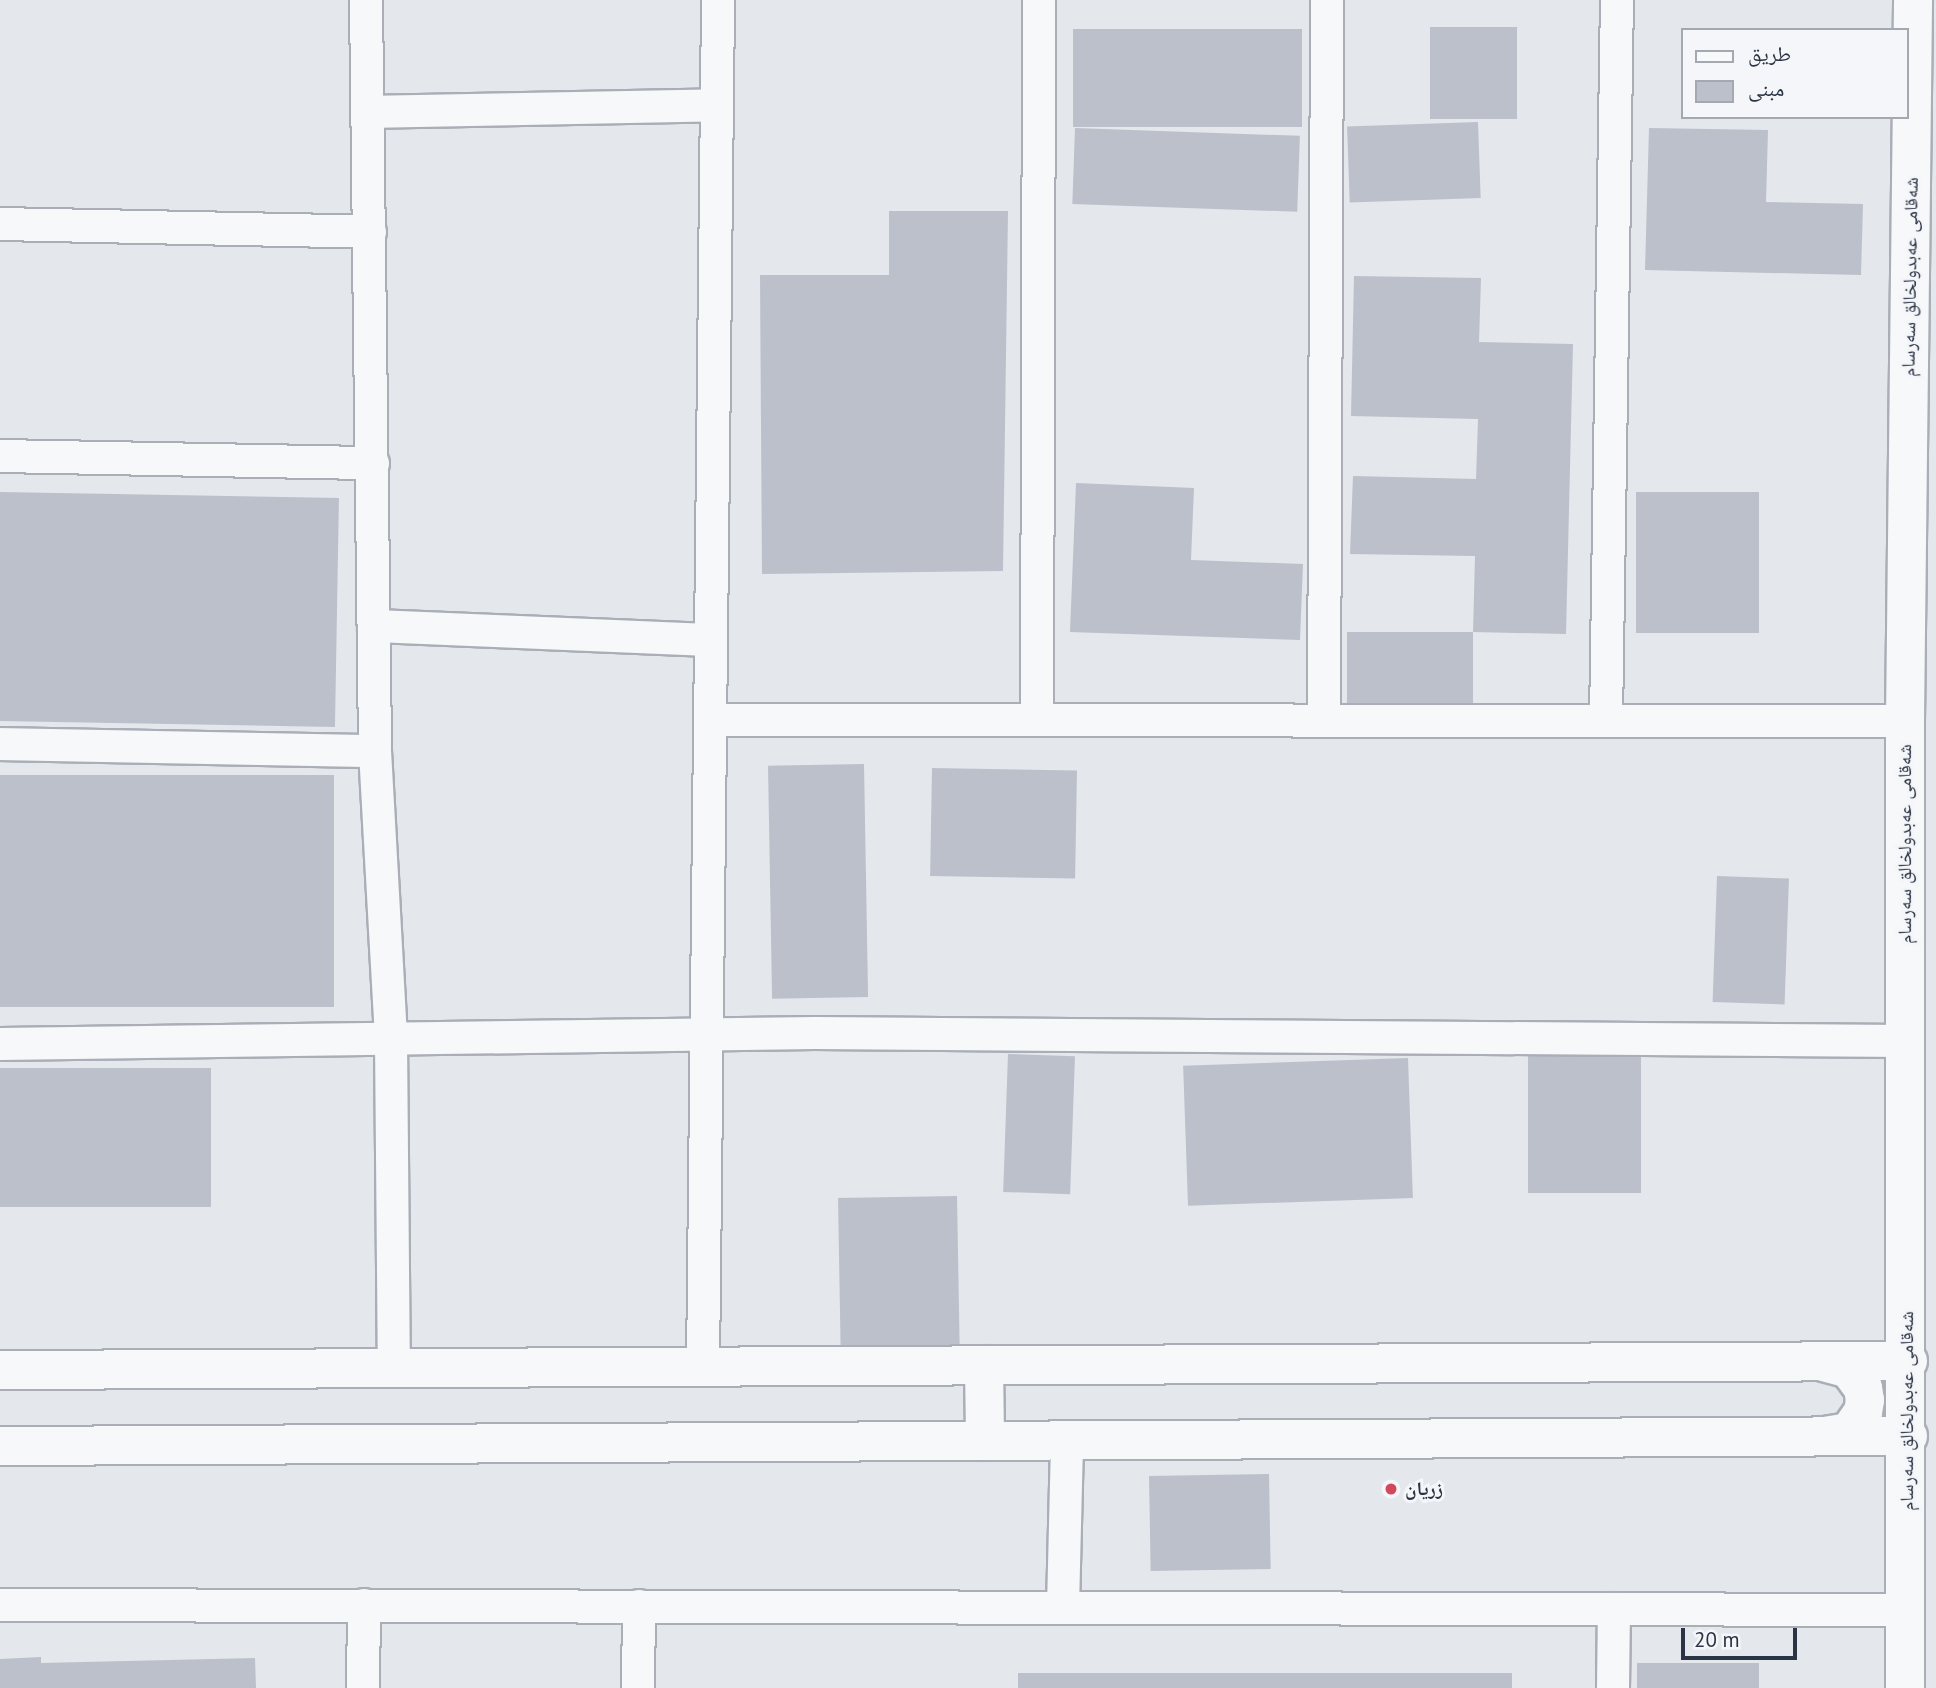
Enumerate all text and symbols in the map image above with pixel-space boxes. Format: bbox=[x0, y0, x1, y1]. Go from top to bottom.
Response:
legend bbox=[1680, 28, 1908, 119]
text: طريق bbox=[1748, 40, 1791, 67]
text: مبنى bbox=[1748, 75, 1784, 102]
street label: شەقامی عەبدولخالق سەرسام bbox=[1897, 177, 1923, 377]
street label: شەقامی عەبدولخالق سەرسام bbox=[1894, 744, 1916, 944]
street label: شەقامی عەبدولخالق سەرسام bbox=[1896, 1311, 1918, 1511]
place label: زریان bbox=[1405, 1478, 1443, 1500]
marker: زریان bbox=[1383, 1481, 1399, 1497]
scale bar bbox=[1684, 1614, 1800, 1658]
text: 20 m bbox=[1694, 1626, 1740, 1653]

